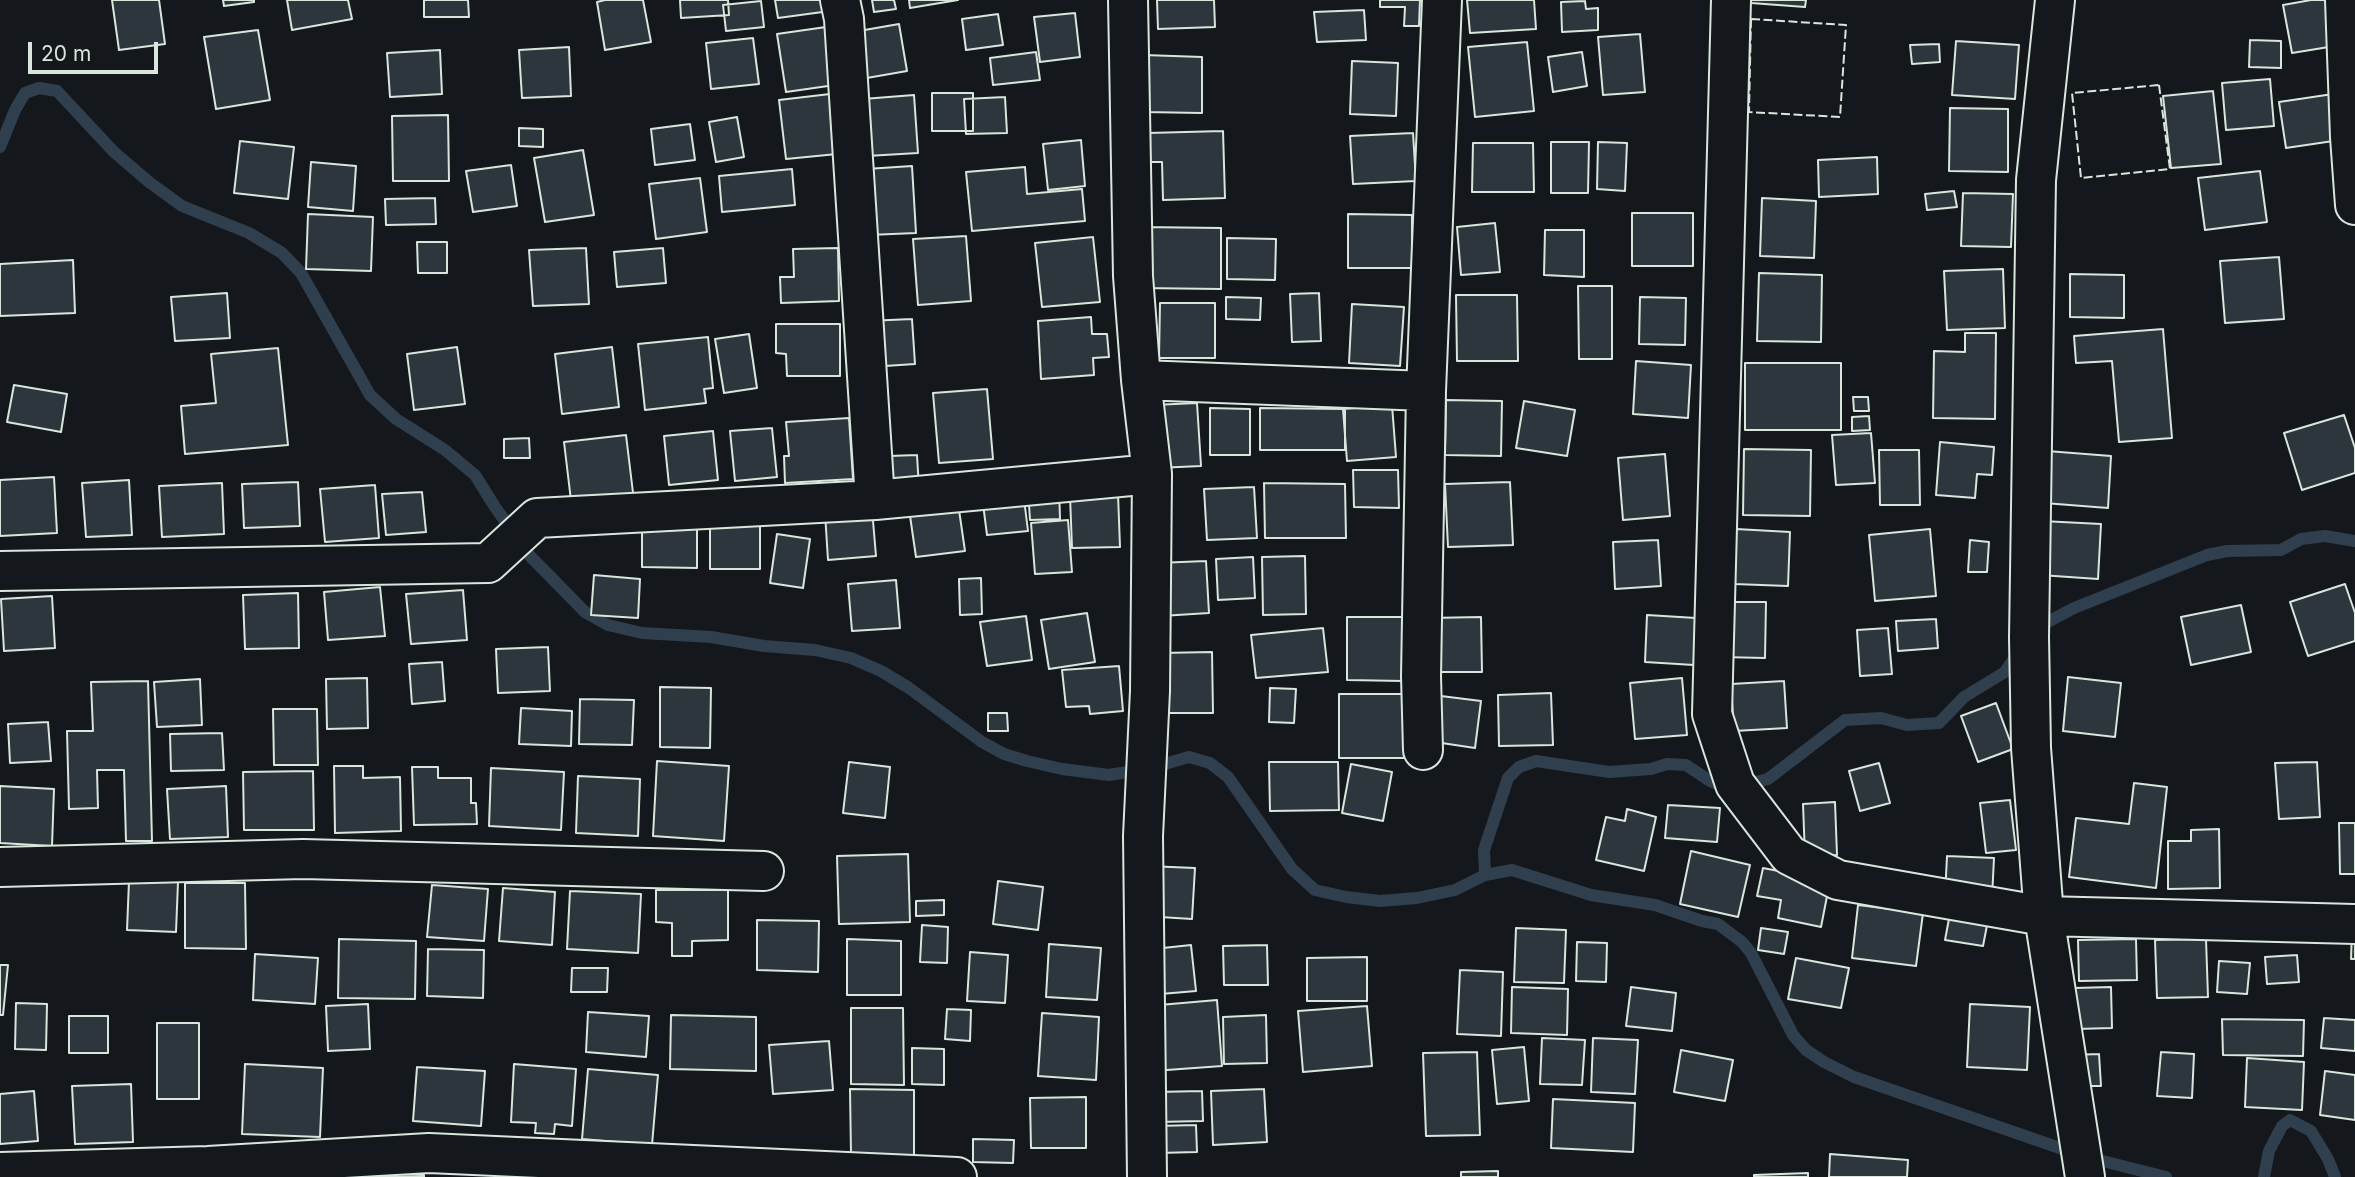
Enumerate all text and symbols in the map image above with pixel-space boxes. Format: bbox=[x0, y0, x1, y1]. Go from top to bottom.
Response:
scale bar bbox=[32, 28, 161, 72]
text: 20 m bbox=[41, 41, 91, 66]

